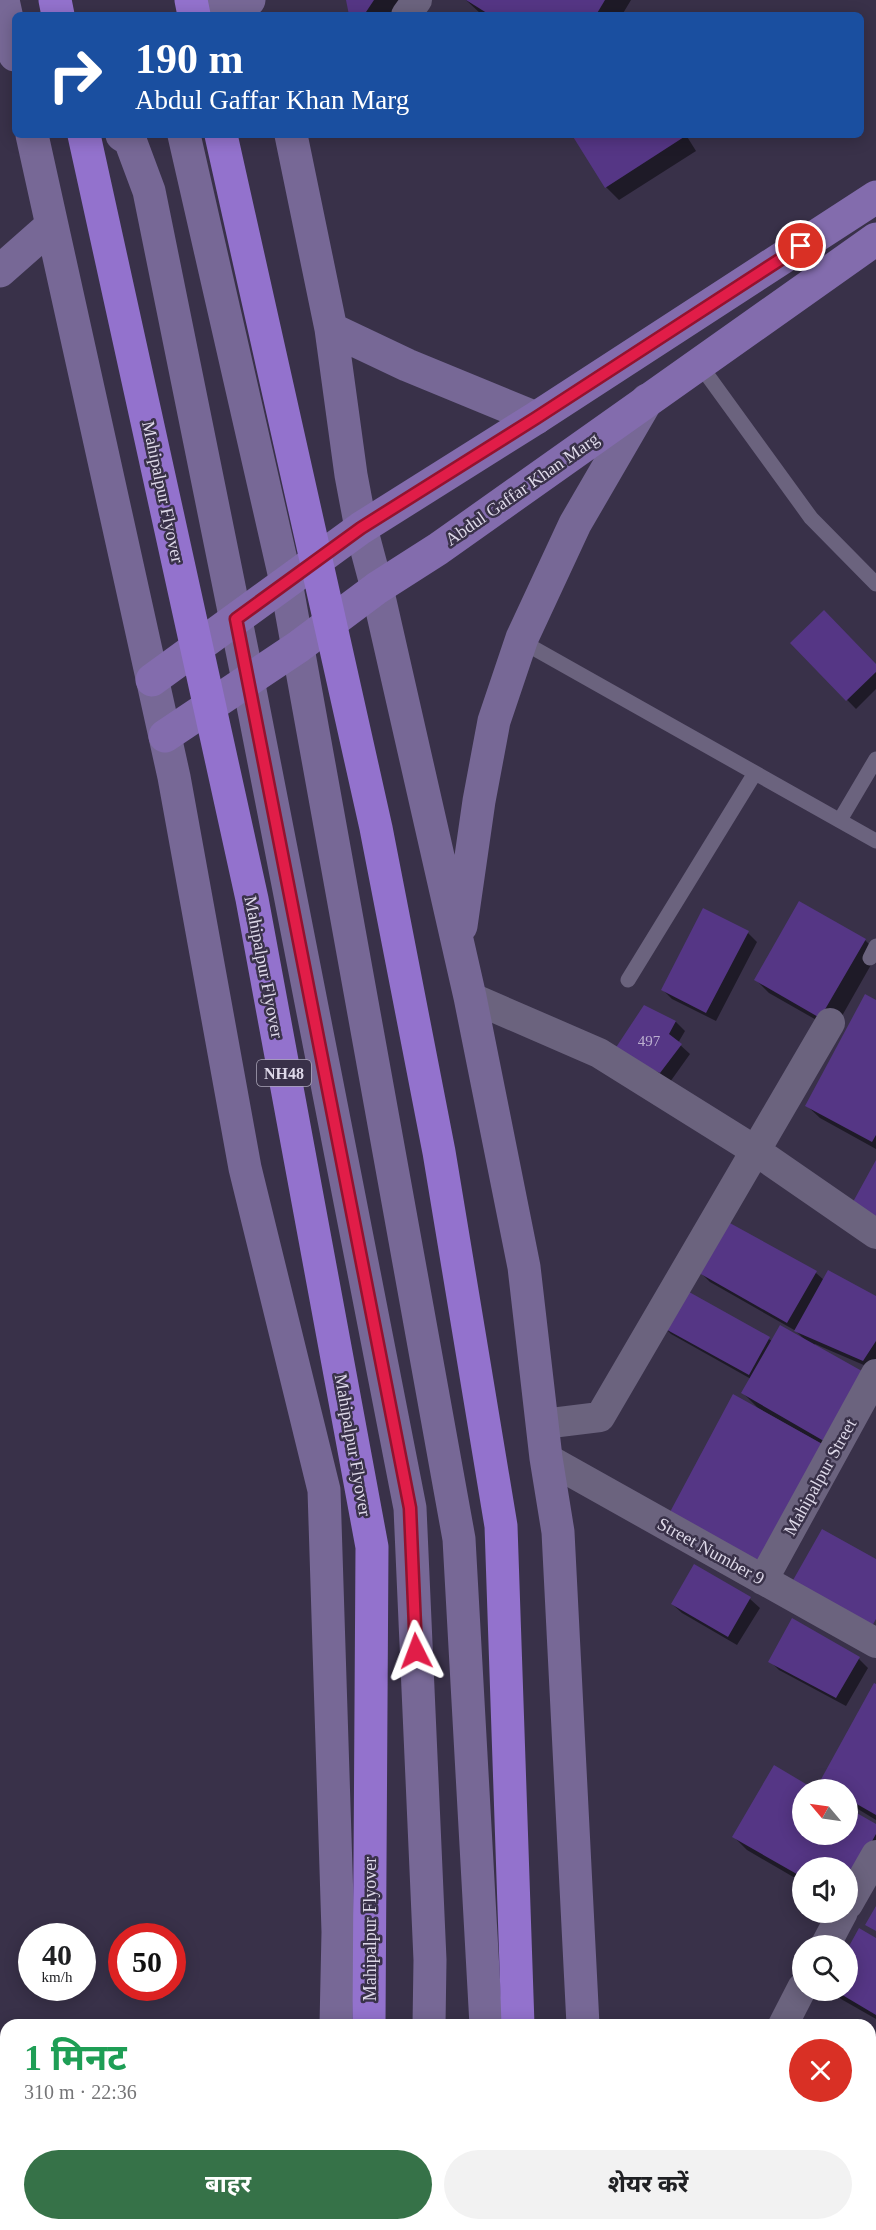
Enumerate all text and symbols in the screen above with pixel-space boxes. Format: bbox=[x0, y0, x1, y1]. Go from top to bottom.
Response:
icon: right bbox=[36, 36, 114, 114]
text: 190 m bbox=[135, 36, 244, 82]
text: Abdul Gaffar Khan Marg bbox=[135, 85, 409, 115]
pin bbox=[775, 220, 826, 271]
icon: arrive bbox=[784, 229, 817, 262]
street label: Mahipalpur Flyover bbox=[138, 419, 188, 565]
street label: Abdul Gaffar Khan Marg bbox=[441, 428, 603, 550]
street label: Mahipalpur Flyover bbox=[240, 894, 288, 1040]
house number: 497 bbox=[638, 1033, 661, 1049]
road number: NH48 bbox=[257, 1060, 311, 1086]
street label: Mahipalpur Flyover bbox=[331, 1372, 375, 1518]
street label: Mahipalpur Street bbox=[780, 1415, 860, 1539]
street label: Street Number 9 bbox=[654, 1513, 768, 1589]
position arrow bbox=[384, 1619, 448, 1683]
north arrow bbox=[792, 1779, 858, 1845]
map controls bbox=[792, 1779, 858, 2001]
street label: Mahipalpur Flyover bbox=[360, 1857, 380, 2001]
button: sound bbox=[792, 1857, 858, 1923]
speed limit sign: 50 bbox=[108, 1923, 186, 2001]
button: search bbox=[792, 1935, 858, 2001]
text: 40 bbox=[42, 1938, 72, 1971]
text: km/h bbox=[42, 1969, 72, 1985]
text: 1 मिनट bbox=[24, 2038, 127, 2078]
button: close bbox=[789, 2039, 852, 2102]
text: 310 m · 22:36 bbox=[24, 2081, 137, 2103]
button: बाहर bbox=[24, 2150, 432, 2219]
button: शेयर करें bbox=[444, 2150, 852, 2219]

